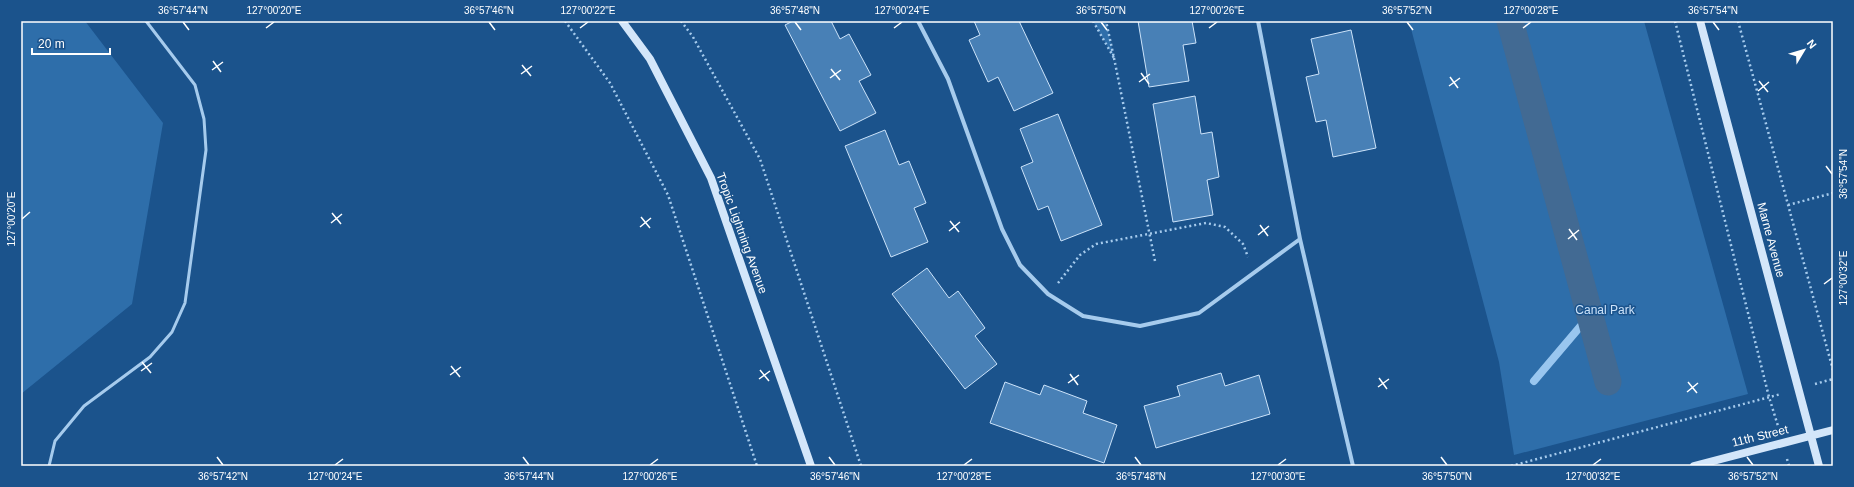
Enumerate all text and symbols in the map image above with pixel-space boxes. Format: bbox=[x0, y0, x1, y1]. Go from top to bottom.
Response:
text: 36°57'44"N bbox=[158, 5, 208, 16]
text: 127°00'20"E bbox=[246, 5, 302, 16]
text: 36°57'46"N bbox=[464, 5, 514, 16]
text: 127°00'22"E bbox=[560, 5, 616, 16]
text: 36°57'48"N bbox=[770, 5, 820, 16]
text: 127°00'24"E bbox=[874, 5, 930, 16]
text: 36°57'50"N bbox=[1076, 5, 1126, 16]
text: 127°00'26"E bbox=[1189, 5, 1245, 16]
text: 36°57'52"N bbox=[1382, 5, 1432, 16]
text: 127°00'28"E bbox=[1503, 5, 1559, 16]
text: 36°57'54"N bbox=[1688, 5, 1738, 16]
scale bar bbox=[32, 30, 110, 56]
north arrow bbox=[1784, 30, 1824, 70]
text: 20 m bbox=[38, 37, 65, 51]
text: N bbox=[1805, 37, 1819, 51]
text: 36°57'54"N bbox=[1838, 149, 1849, 199]
street label: Tropic Lightning Avenue bbox=[714, 170, 771, 296]
text: 127°00'20"E bbox=[6, 191, 17, 247]
street label: Marne Avenue bbox=[1754, 201, 1788, 279]
text: 127°00'32"E bbox=[1838, 250, 1849, 306]
park label: Canal Park bbox=[1575, 303, 1636, 317]
street label: 11th Street bbox=[1730, 422, 1790, 450]
text: 36°57'42"N bbox=[198, 471, 248, 482]
text: 127°00'24"E bbox=[307, 471, 363, 482]
text: 36°57'44"N bbox=[504, 471, 554, 482]
text: 127°00'26"E bbox=[622, 471, 678, 482]
text: 36°57'46"N bbox=[810, 471, 860, 482]
text: 127°00'28"E bbox=[936, 471, 992, 482]
text: 36°57'48"N bbox=[1116, 471, 1166, 482]
text: 127°00'30"E bbox=[1250, 471, 1306, 482]
text: 36°57'50"N bbox=[1422, 471, 1472, 482]
text: 127°00'32"E bbox=[1565, 471, 1621, 482]
text: 36°57'52"N bbox=[1728, 471, 1778, 482]

